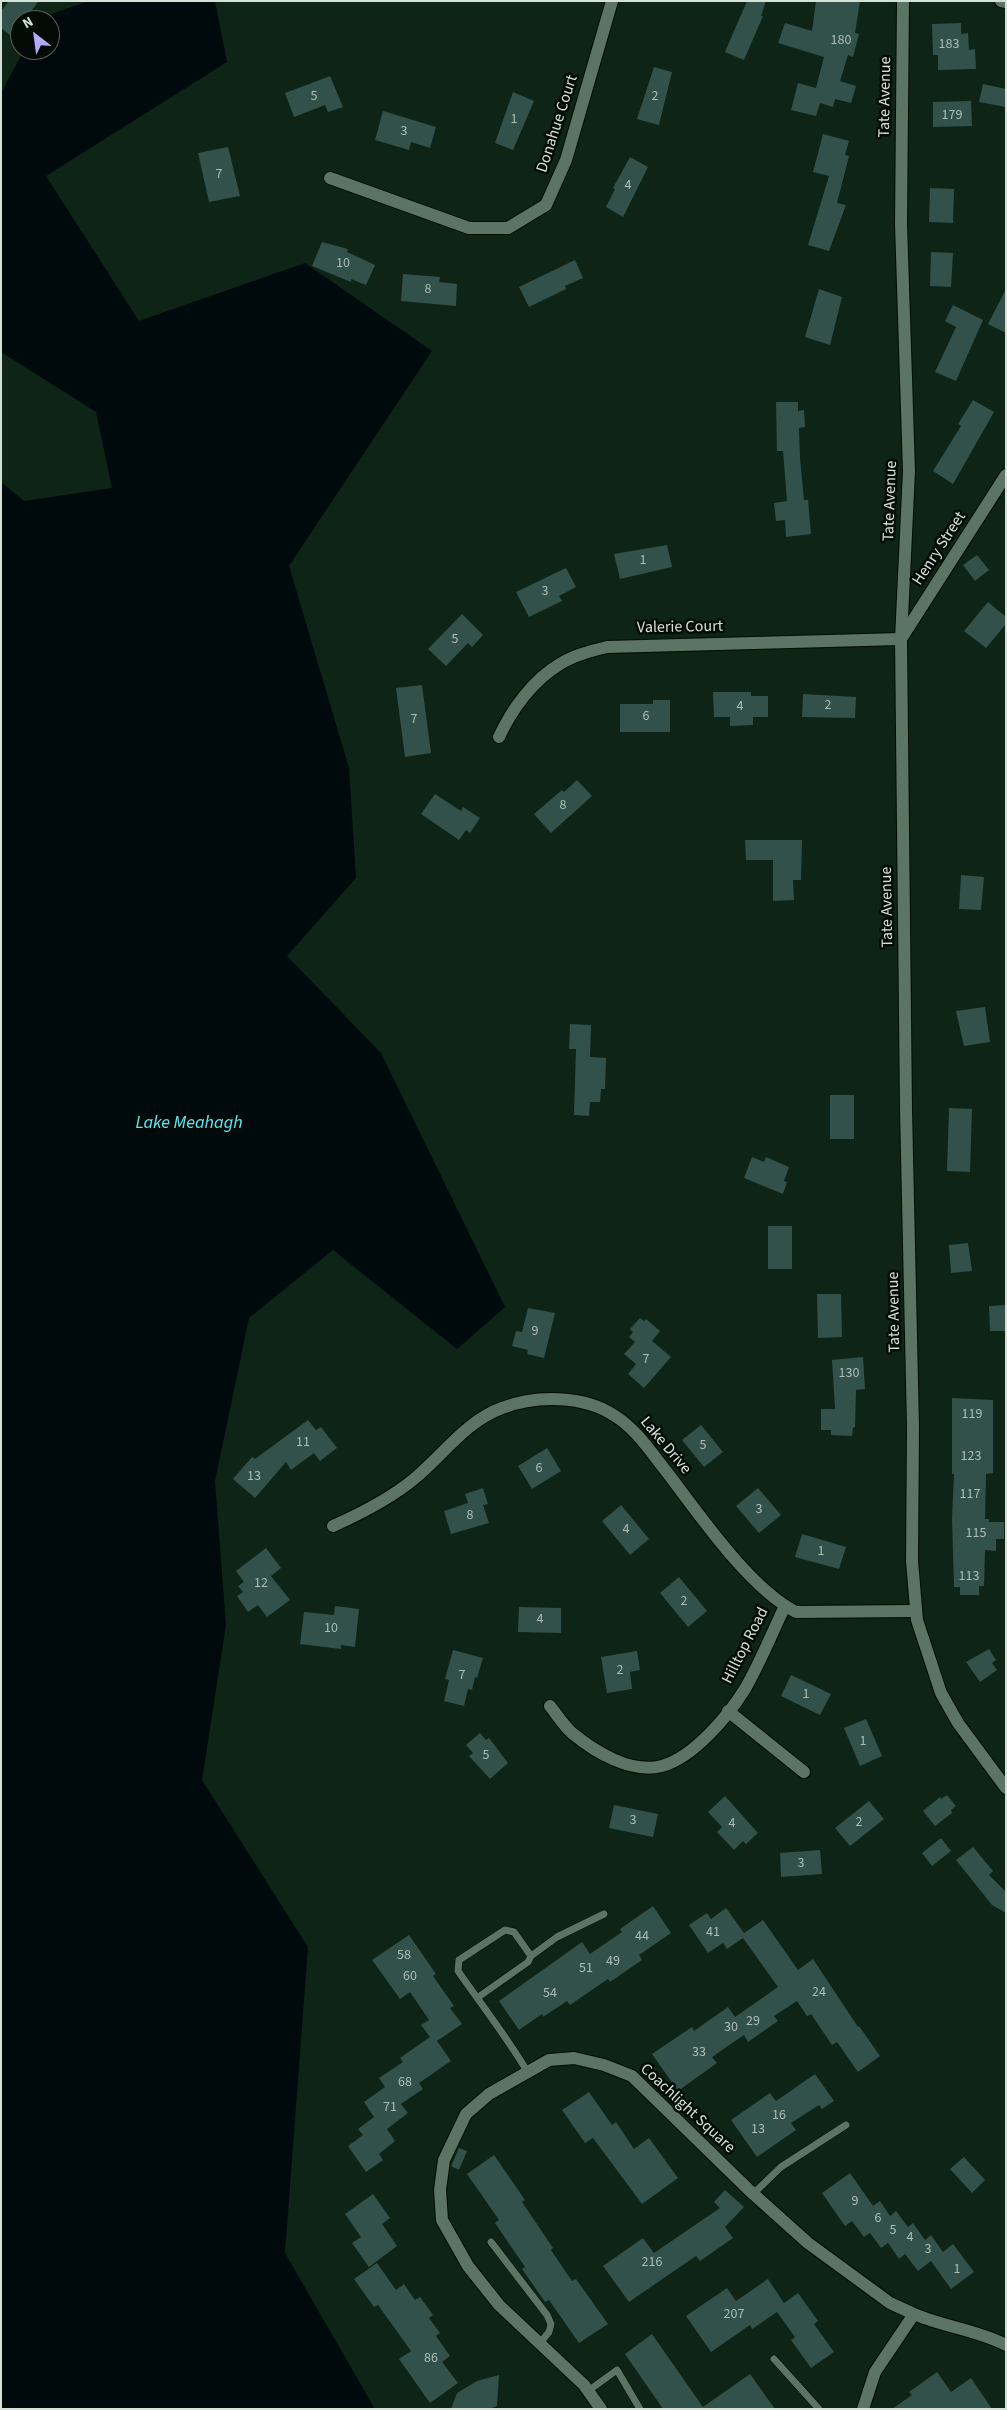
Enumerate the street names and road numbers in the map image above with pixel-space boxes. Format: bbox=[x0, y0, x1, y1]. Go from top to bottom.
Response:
street label: Tate Avenue bbox=[876, 56, 896, 138]
street label: Donahue Court bbox=[533, 73, 583, 175]
street label: Tate Avenue bbox=[880, 460, 902, 542]
street label: Henry Street bbox=[909, 509, 971, 589]
street label: Valerie Court bbox=[637, 618, 723, 638]
street label: Tate Avenue bbox=[878, 866, 898, 948]
street label: Tate Avenue bbox=[885, 1271, 905, 1353]
street label: Lake Drive bbox=[635, 1413, 695, 1479]
street label: Hilltop Road bbox=[719, 1605, 773, 1687]
street label: Coachlight Square bbox=[636, 2060, 738, 2158]

